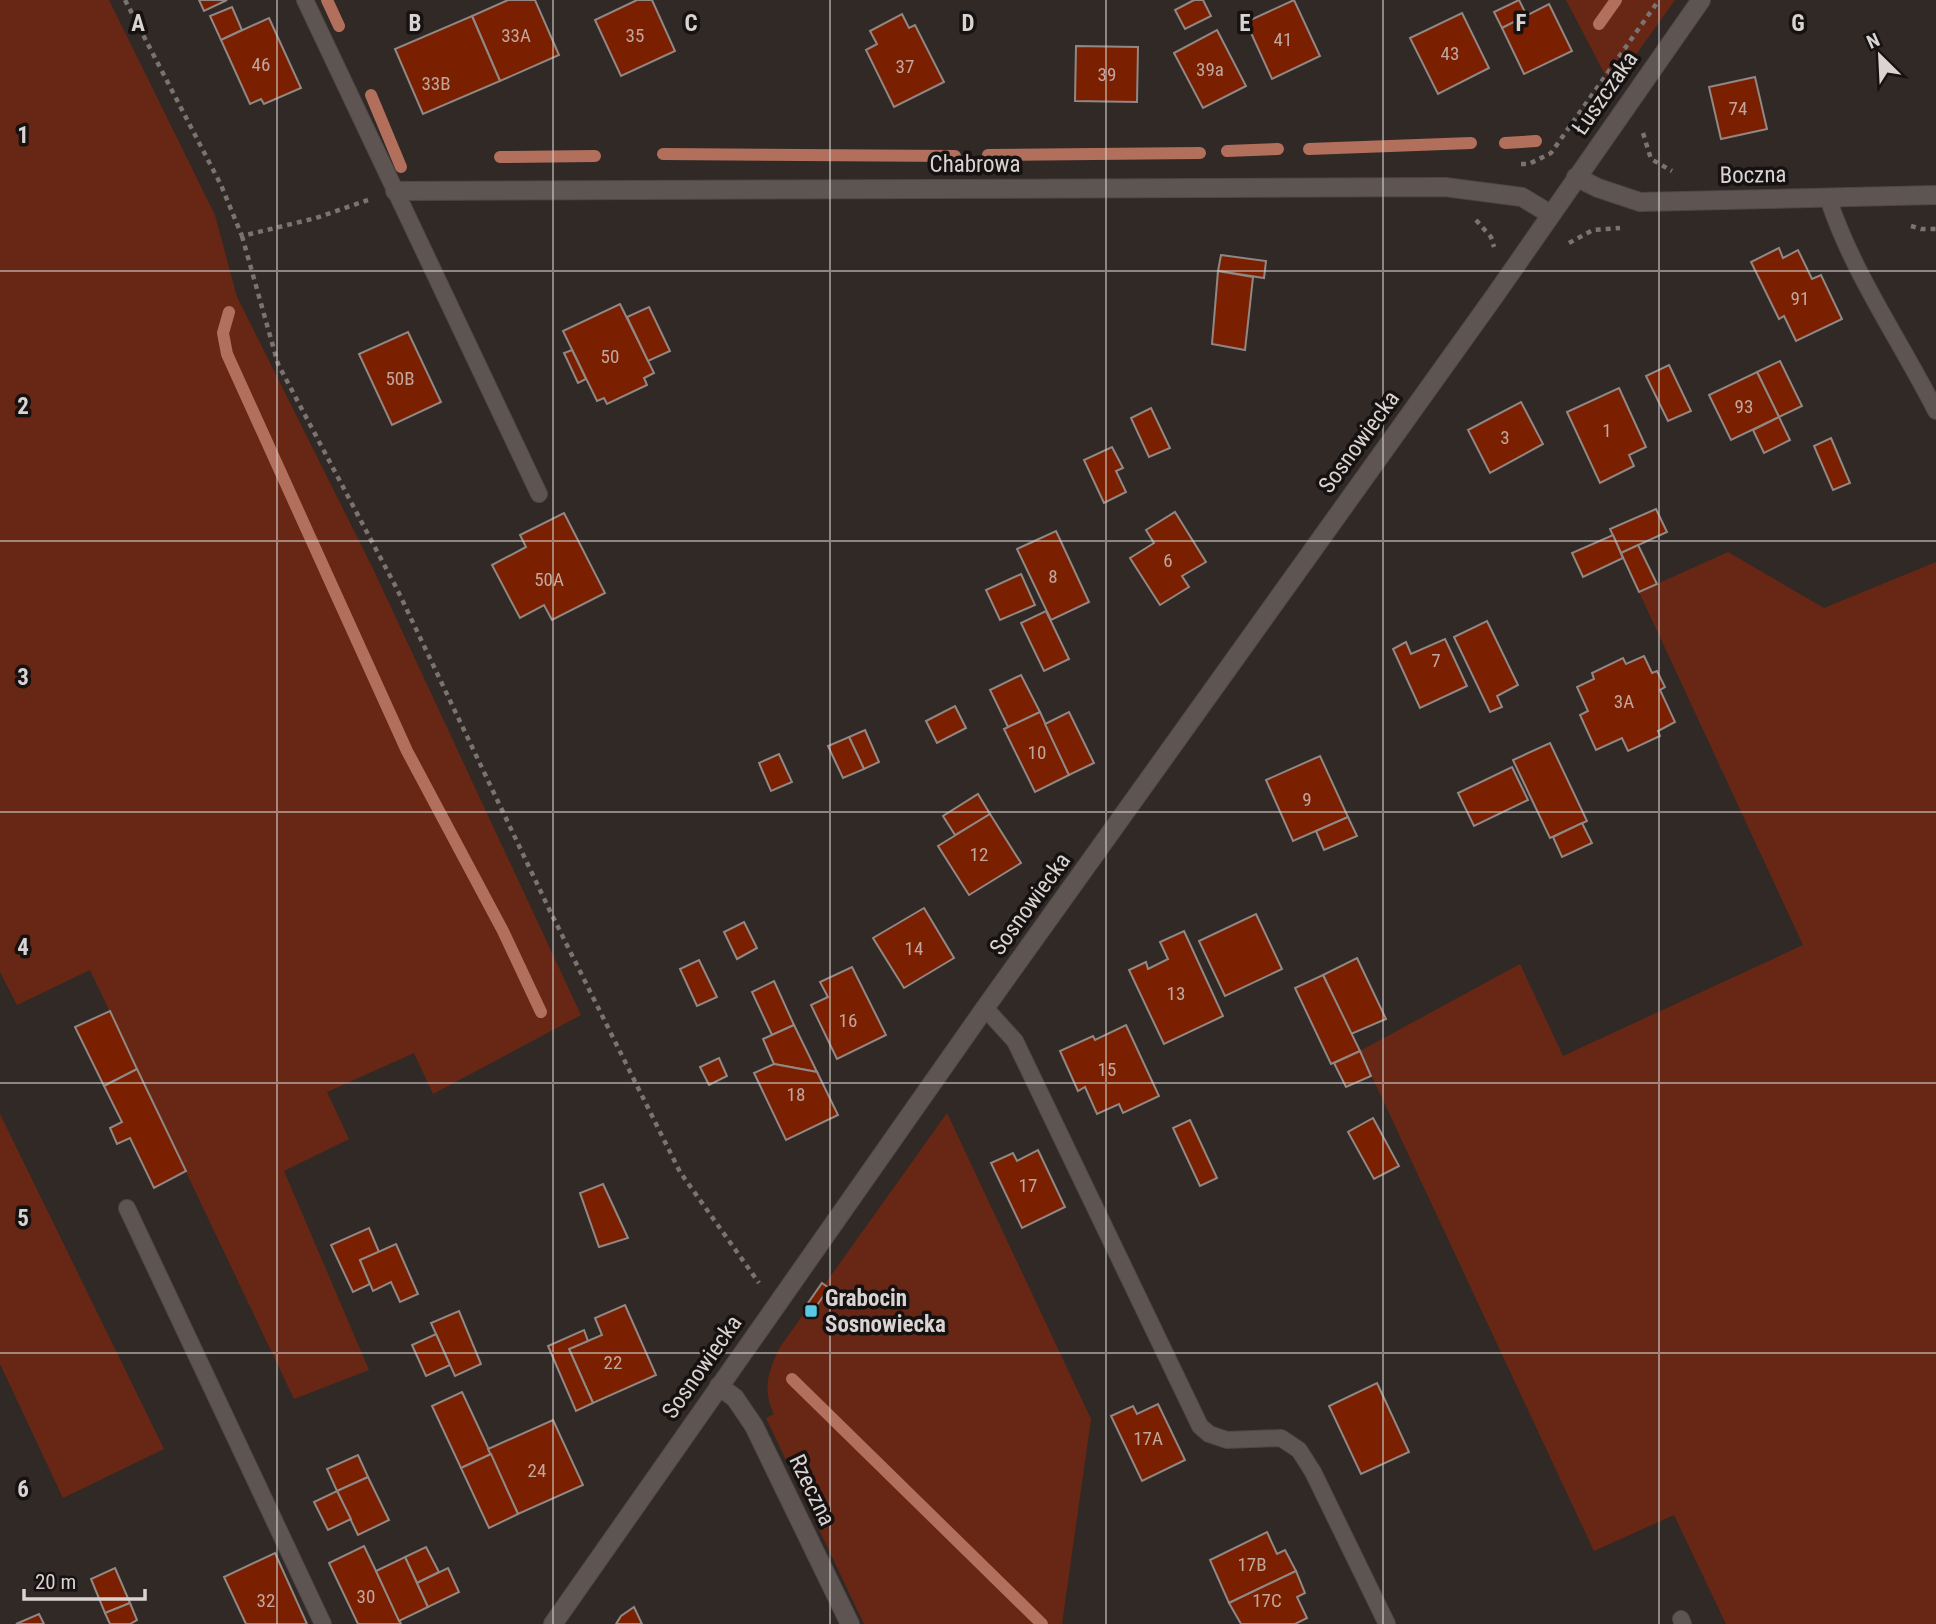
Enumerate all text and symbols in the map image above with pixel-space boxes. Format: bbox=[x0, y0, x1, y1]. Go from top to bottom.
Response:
text: A bbox=[131, 10, 145, 37]
text: B bbox=[409, 10, 421, 37]
text: C bbox=[684, 10, 698, 37]
text: D bbox=[962, 10, 975, 37]
text: E bbox=[1239, 10, 1251, 37]
text: F bbox=[1516, 10, 1527, 37]
text: G bbox=[1791, 10, 1805, 37]
north arrow bbox=[1845, 21, 1915, 91]
house number: 33A bbox=[501, 24, 531, 47]
house number: 35 bbox=[626, 24, 644, 47]
house number: 41 bbox=[1274, 28, 1292, 51]
text: N bbox=[1863, 28, 1883, 54]
house number: 43 bbox=[1441, 42, 1459, 65]
street label: Łuszczaka bbox=[1567, 46, 1643, 140]
house number: 46 bbox=[252, 53, 270, 76]
house number: 37 bbox=[896, 55, 914, 78]
house number: 39a bbox=[1196, 58, 1224, 81]
house number: 39 bbox=[1098, 63, 1116, 86]
house number: 33B bbox=[421, 72, 451, 95]
house number: 74 bbox=[1729, 97, 1747, 120]
text: 1 bbox=[17, 122, 29, 149]
street label: Chabrowa bbox=[930, 151, 1020, 178]
street label: Boczna bbox=[1719, 161, 1787, 189]
house number: 91 bbox=[1791, 287, 1809, 310]
house number: 50 bbox=[601, 345, 619, 368]
house number: 50B bbox=[385, 367, 415, 390]
street label: Sosnowiecka bbox=[1313, 386, 1405, 498]
text: 2 bbox=[17, 393, 29, 420]
house number: 93 bbox=[1735, 395, 1753, 418]
house number: 1 bbox=[1602, 419, 1612, 442]
house number: 3 bbox=[1500, 426, 1510, 449]
house number: 6 bbox=[1163, 549, 1173, 572]
house number: 8 bbox=[1048, 565, 1058, 588]
house number: 50A bbox=[534, 568, 564, 591]
house number: 7 bbox=[1431, 649, 1441, 672]
text: 3 bbox=[17, 664, 29, 691]
house number: 3A bbox=[1614, 690, 1634, 713]
house number: 10 bbox=[1028, 741, 1046, 764]
house number: 9 bbox=[1302, 788, 1312, 811]
house number: 12 bbox=[970, 843, 988, 866]
street label: Sosnowiecka bbox=[984, 848, 1076, 960]
text: 4 bbox=[17, 934, 29, 961]
house number: 14 bbox=[905, 937, 923, 960]
house number: 13 bbox=[1167, 982, 1185, 1005]
house number: 16 bbox=[839, 1009, 857, 1032]
house number: 15 bbox=[1098, 1058, 1116, 1081]
house number: 18 bbox=[787, 1083, 805, 1106]
house number: 17 bbox=[1019, 1174, 1037, 1197]
text: 5 bbox=[17, 1205, 29, 1232]
place label: Grabocin Sosnowiecka bbox=[825, 1285, 946, 1338]
marker: Grabocin Sosnowiecka bbox=[803, 1303, 819, 1319]
street label: Sosnowiecka bbox=[657, 1310, 747, 1424]
house number: 22 bbox=[604, 1351, 622, 1374]
house number: 17A bbox=[1133, 1427, 1163, 1450]
street label: Rzeczna bbox=[783, 1450, 841, 1530]
house number: 24 bbox=[528, 1459, 546, 1482]
text: 6 bbox=[17, 1476, 29, 1503]
house number: 17B bbox=[1237, 1553, 1267, 1576]
scale bar bbox=[24, 1558, 145, 1602]
text: 20 m bbox=[35, 1570, 76, 1594]
house number: 30 bbox=[357, 1585, 375, 1608]
house number: 32 bbox=[257, 1589, 275, 1612]
house number: 17C bbox=[1252, 1589, 1282, 1612]

